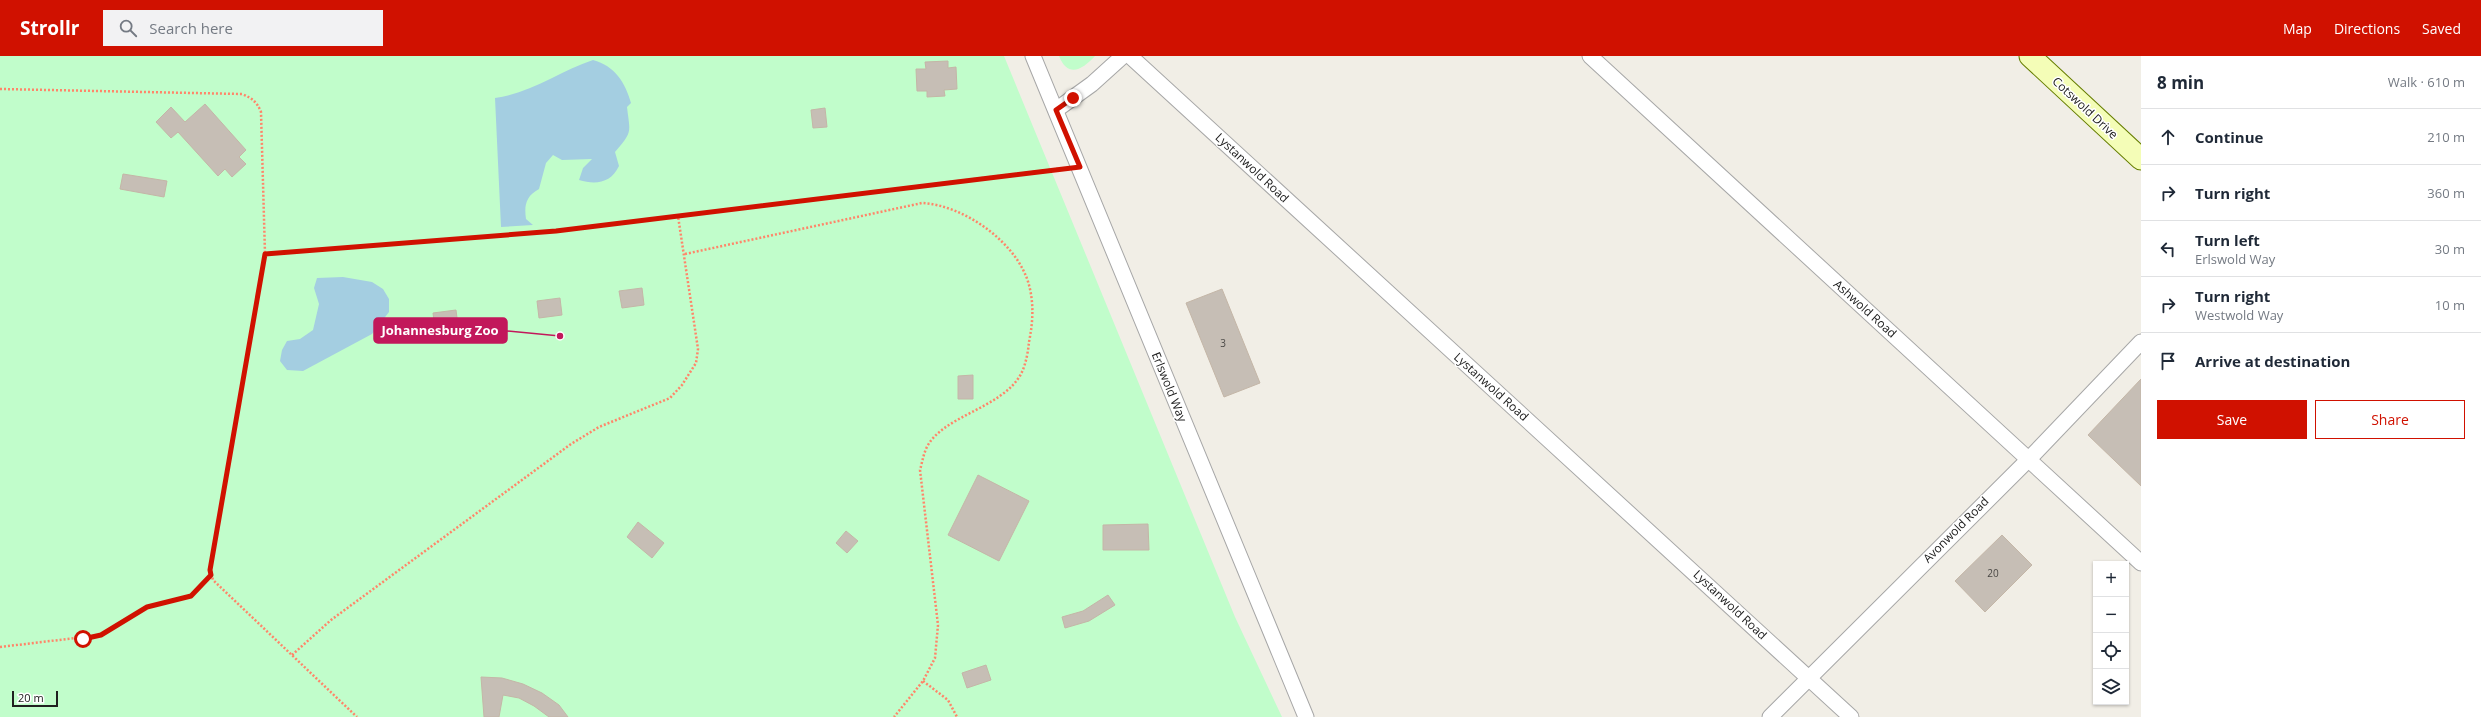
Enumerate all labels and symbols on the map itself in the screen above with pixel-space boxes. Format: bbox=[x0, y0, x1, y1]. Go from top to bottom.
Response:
street label: Cotswold Drive bbox=[2049, 73, 2122, 143]
route end bbox=[1064, 89, 1082, 107]
street label: Lystanwold Road bbox=[1212, 129, 1293, 206]
street label: Ashwold Road bbox=[1830, 276, 1900, 341]
callout: Johannesburg Zoo bbox=[374, 318, 507, 343]
text: Johannesburg Zoo bbox=[381, 321, 499, 339]
house number: 3 bbox=[1220, 336, 1226, 350]
street label: Erlswold Way bbox=[1148, 349, 1192, 425]
street label: Lystanwold Road bbox=[1450, 349, 1532, 425]
street label: Avonwold Road bbox=[1919, 493, 1992, 566]
street label: Lystanwold Road bbox=[1690, 566, 1771, 643]
house number: 20 bbox=[1987, 566, 1999, 580]
route start bbox=[74, 630, 92, 648]
scale bar bbox=[12, 689, 58, 708]

